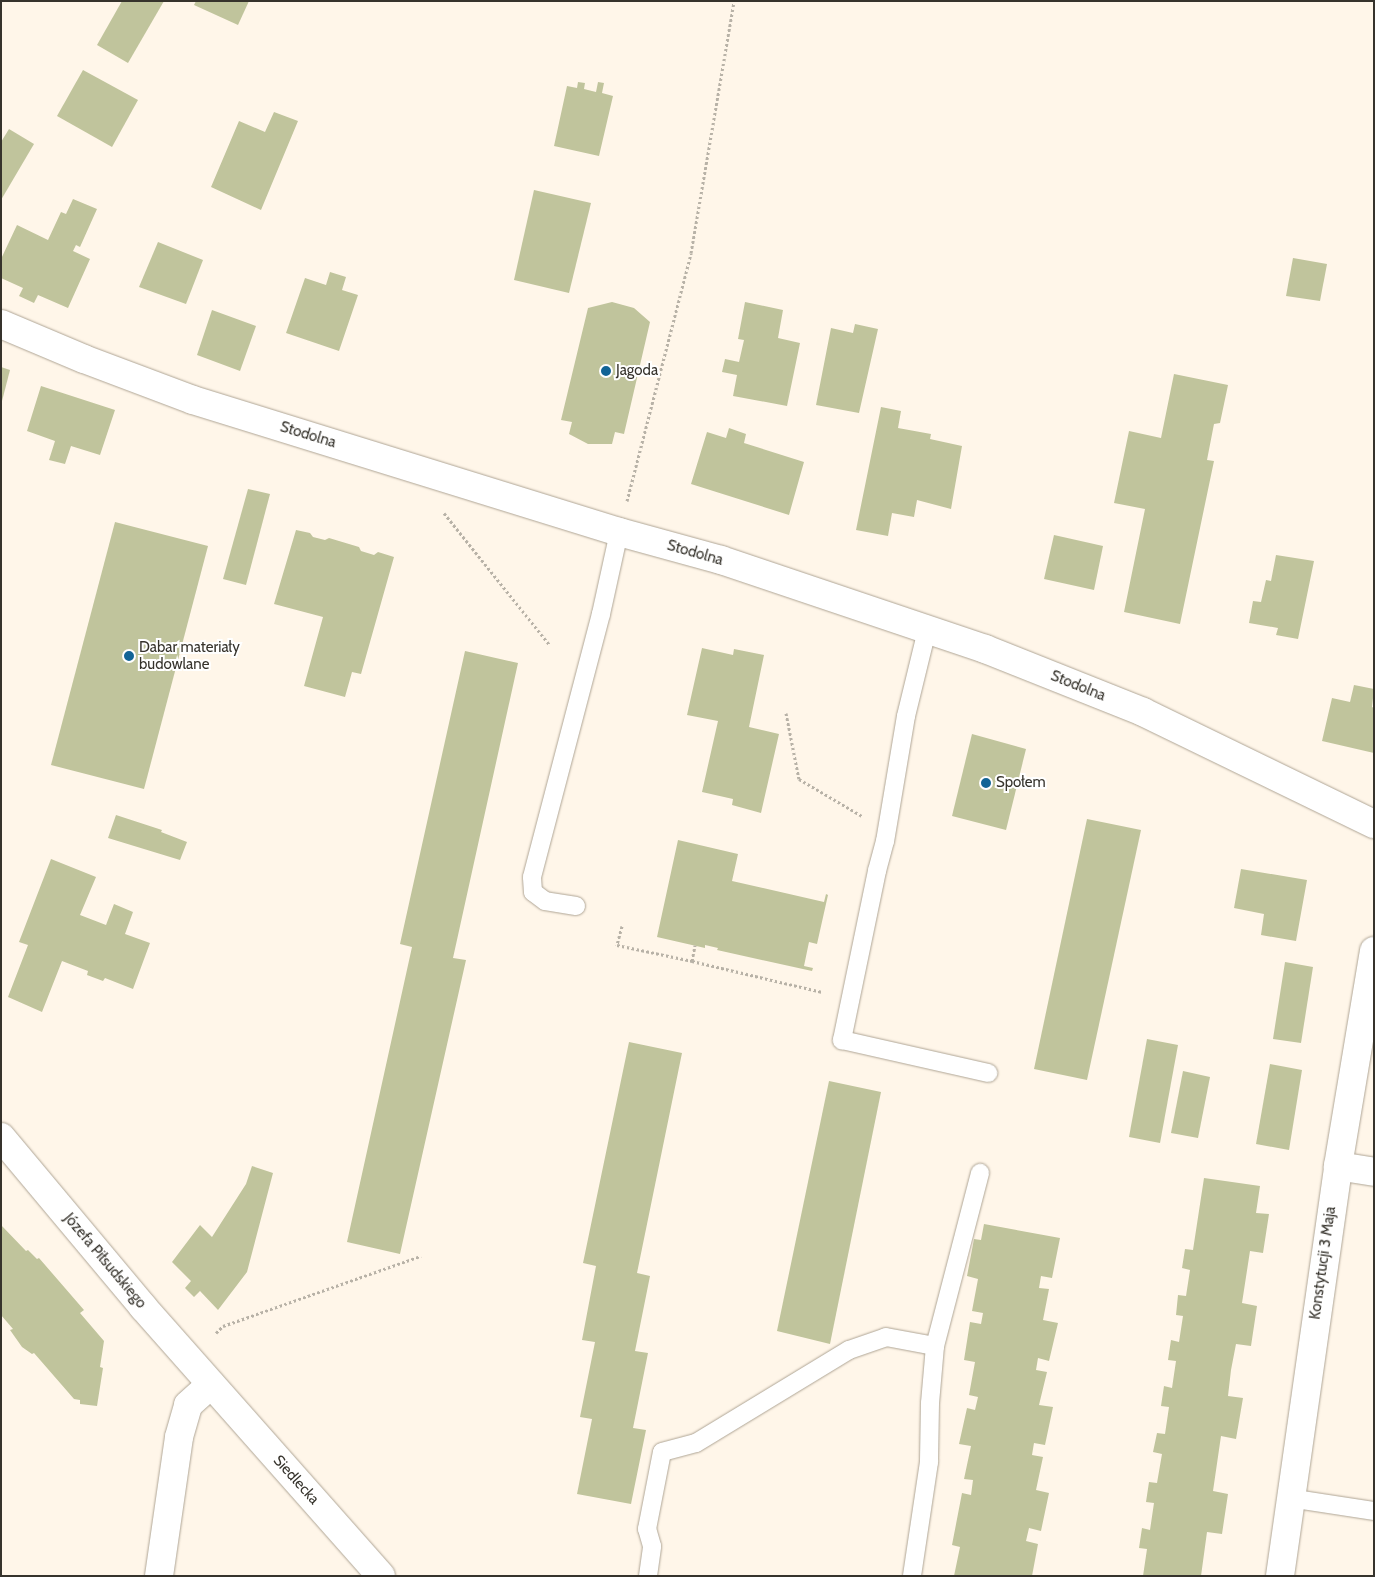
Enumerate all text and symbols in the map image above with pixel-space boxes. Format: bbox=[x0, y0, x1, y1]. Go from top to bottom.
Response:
place label: Jagoda bbox=[616, 362, 658, 380]
marker: Jagoda bbox=[600, 365, 612, 377]
street label: Stodolna bbox=[278, 418, 338, 452]
street label: Stodolna bbox=[665, 536, 725, 570]
place label: Dabar materiały budowlane bbox=[139, 638, 240, 673]
marker: Dabar materiały budowlane bbox=[123, 650, 135, 662]
street label: Stodolna bbox=[1048, 667, 1108, 705]
place label: Społem bbox=[996, 774, 1046, 792]
marker: Społem bbox=[980, 777, 992, 789]
street label: Konstytucji 3 Maja bbox=[1306, 1205, 1340, 1321]
street label: Józefa Piłsudskiego bbox=[60, 1210, 150, 1312]
street label: Siedlecka bbox=[269, 1452, 323, 1508]

